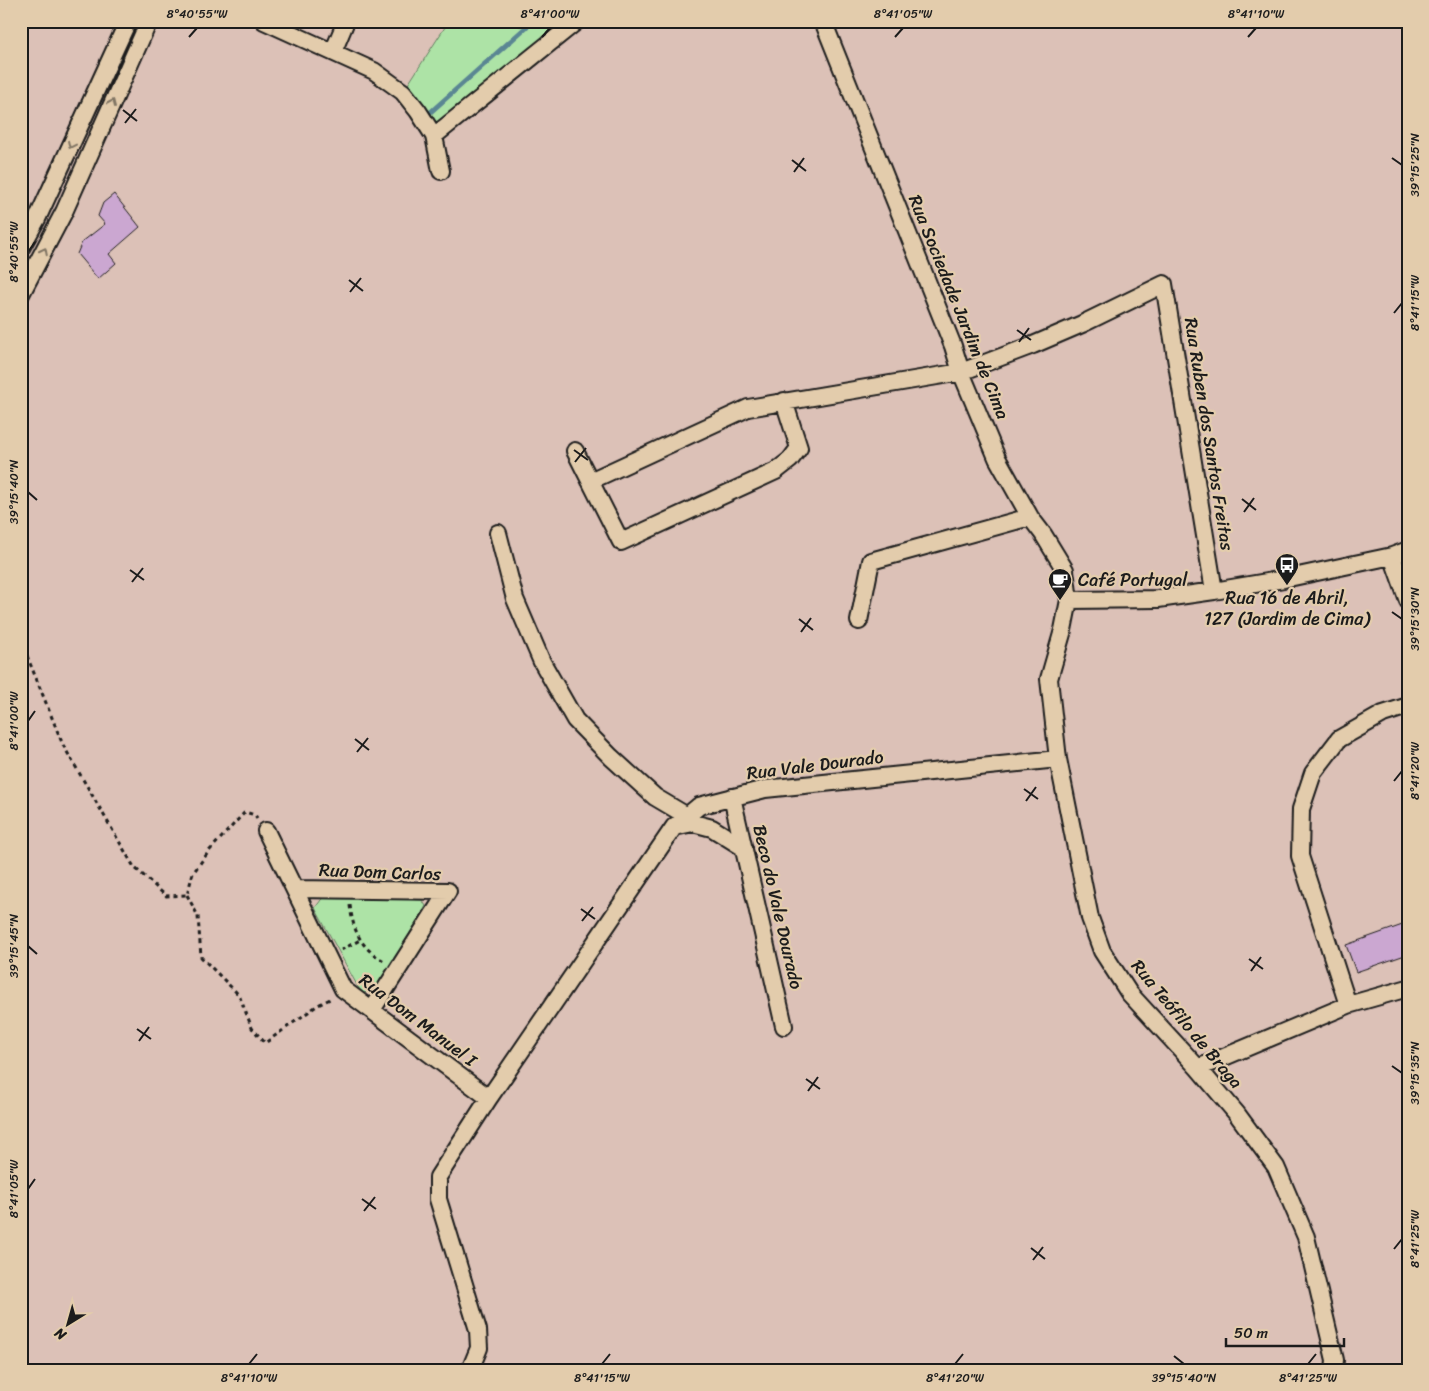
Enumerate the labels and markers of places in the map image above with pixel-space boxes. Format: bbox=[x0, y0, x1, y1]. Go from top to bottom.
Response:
bus stop icon: Rua 16 de Abril, 127 (Jardim de Cima) bbox=[1274, 552, 1300, 586]
place label: Café Portugal bbox=[1078, 564, 1188, 596]
cafe icon: Café Portugal bbox=[1047, 567, 1073, 601]
place label: Rua 16 de Abril, 127 (Jardim de Cima) bbox=[1204, 582, 1371, 635]

